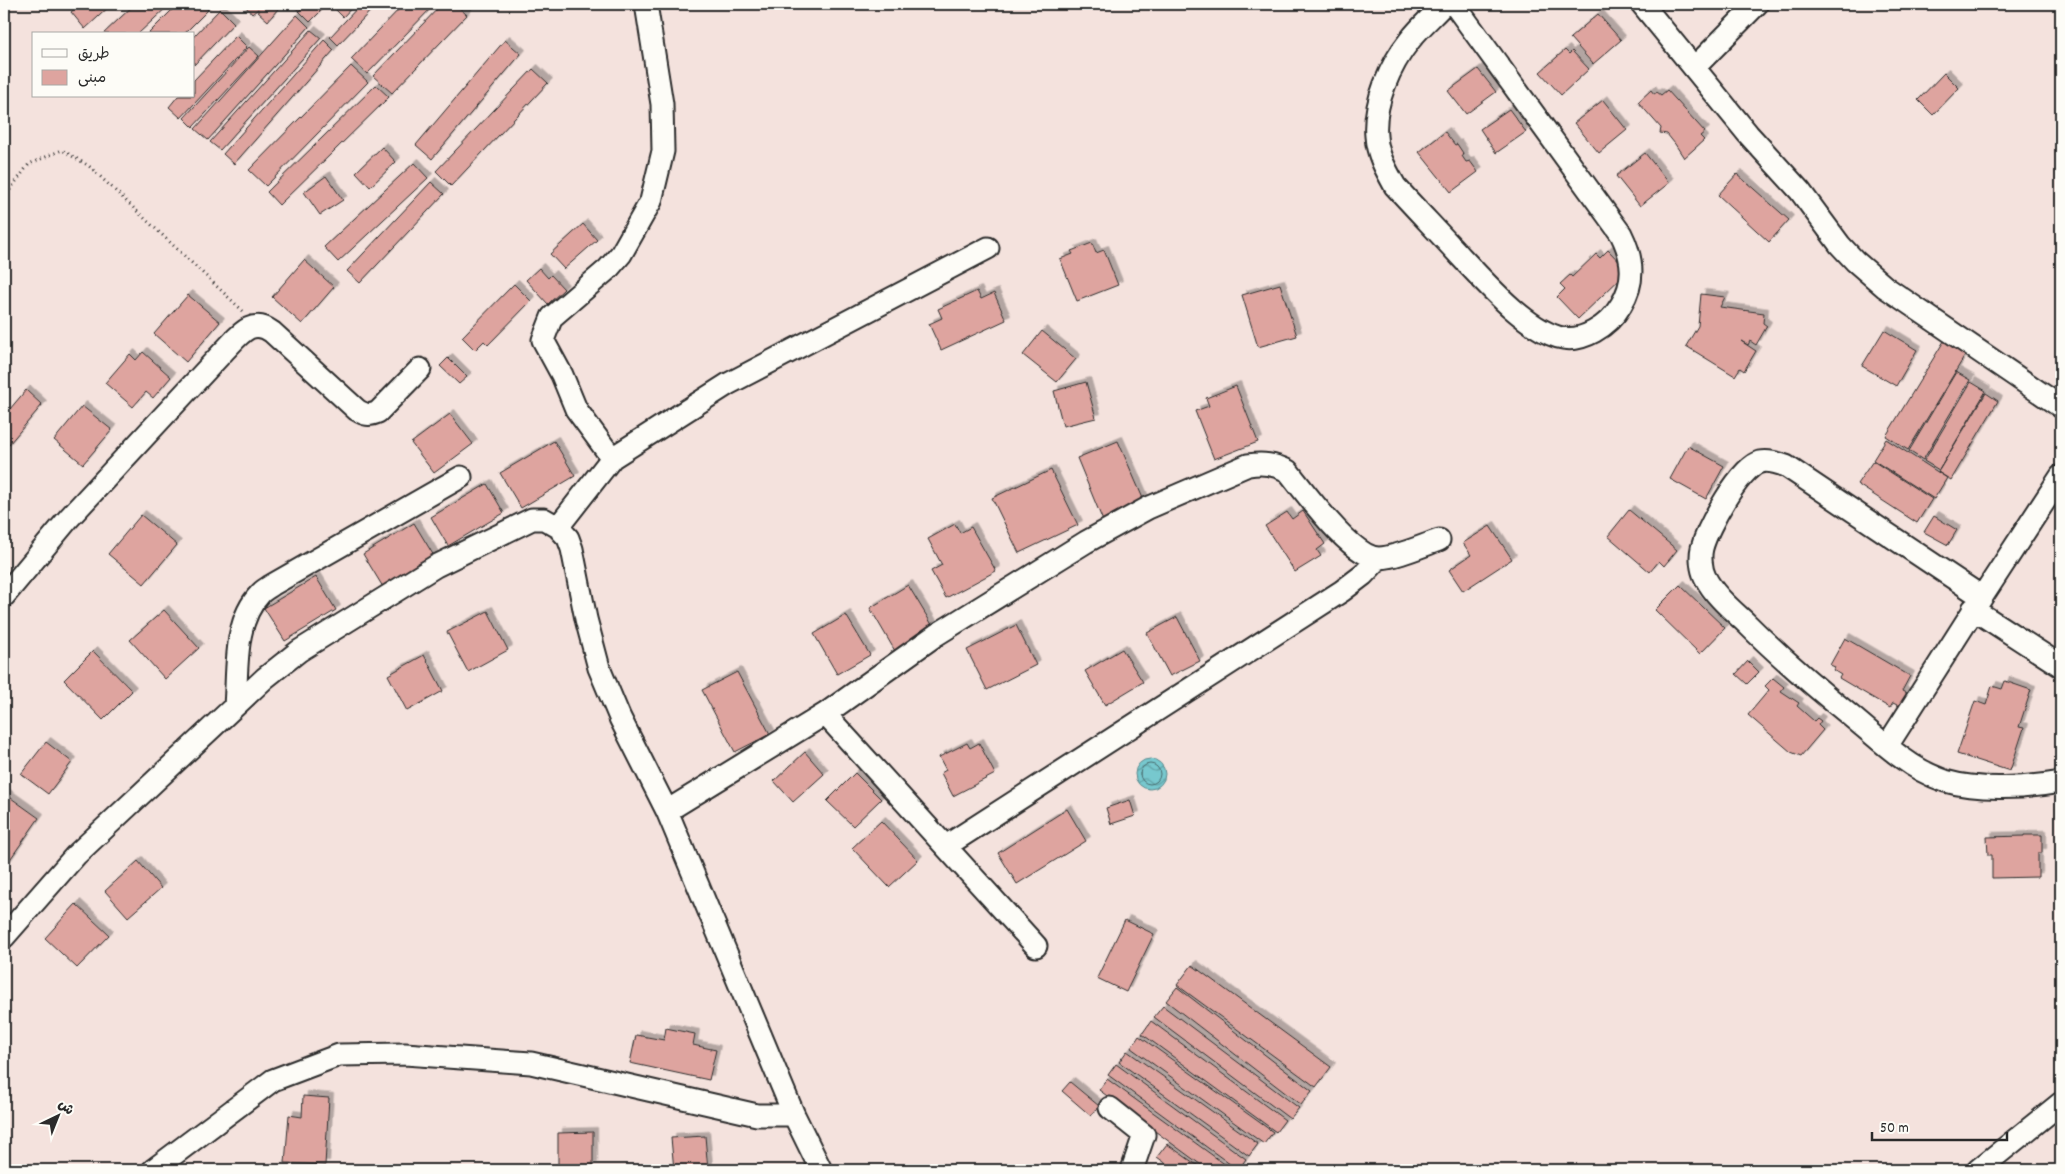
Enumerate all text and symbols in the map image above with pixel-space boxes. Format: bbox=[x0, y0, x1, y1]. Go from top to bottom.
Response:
legend bbox=[32, 32, 195, 98]
text: طريق bbox=[78, 44, 110, 66]
text: مبنى bbox=[78, 68, 106, 90]
north arrow bbox=[32, 1092, 82, 1142]
text: ش bbox=[53, 1095, 78, 1121]
scale bar bbox=[1872, 1109, 2008, 1141]
text: 50 m bbox=[1880, 1118, 1909, 1140]

